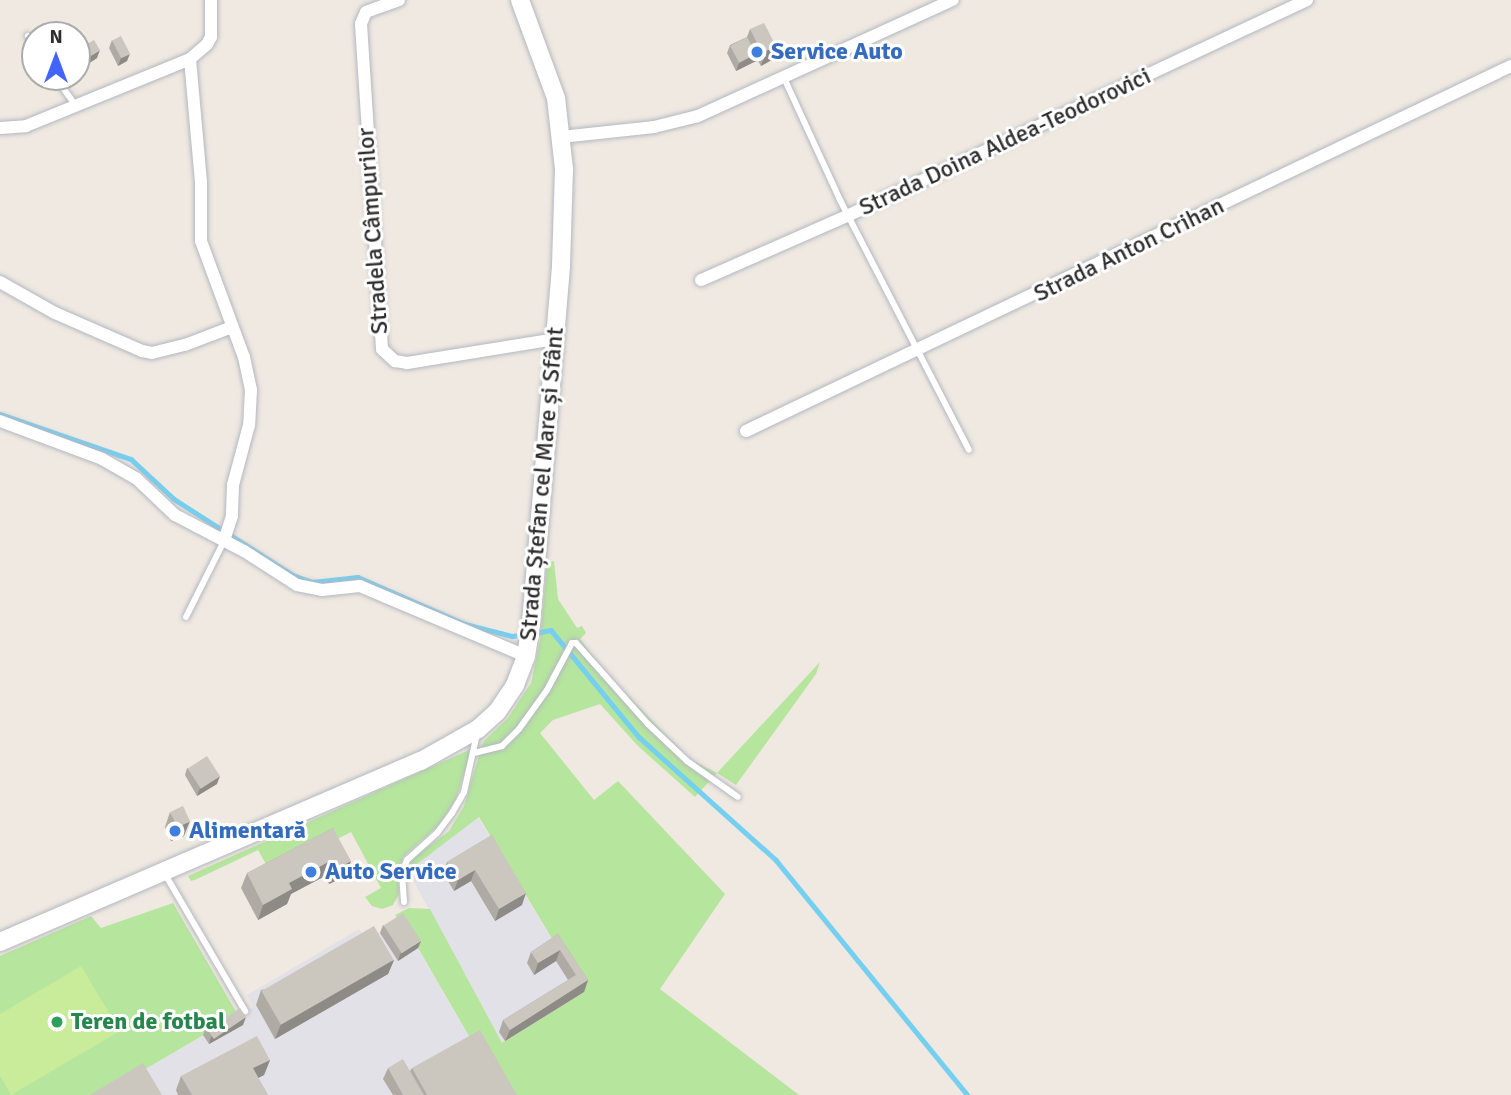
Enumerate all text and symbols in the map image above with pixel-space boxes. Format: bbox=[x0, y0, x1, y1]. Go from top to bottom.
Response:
north arrow bbox=[21, 21, 91, 91]
text: N bbox=[49, 25, 63, 49]
place label: Service Auto bbox=[771, 38, 903, 66]
marker: Service Auto bbox=[749, 44, 765, 60]
street label: Strada Doina Aldea-Teodorovici bbox=[855, 62, 1155, 222]
street label: Stradela Câmpurilor bbox=[351, 127, 395, 335]
street label: Strada Anton Crihan bbox=[1029, 191, 1229, 309]
street label: Strada Ștefan cel Mare și Sfânt bbox=[514, 326, 570, 642]
place label: Alimentară bbox=[189, 817, 306, 845]
marker: Alimentară bbox=[167, 823, 183, 839]
place label: Auto Service bbox=[325, 858, 457, 886]
marker: Auto Service bbox=[303, 864, 319, 880]
place label: Teren de fotbal bbox=[71, 1008, 225, 1036]
marker: Teren de fotbal bbox=[49, 1014, 65, 1030]

